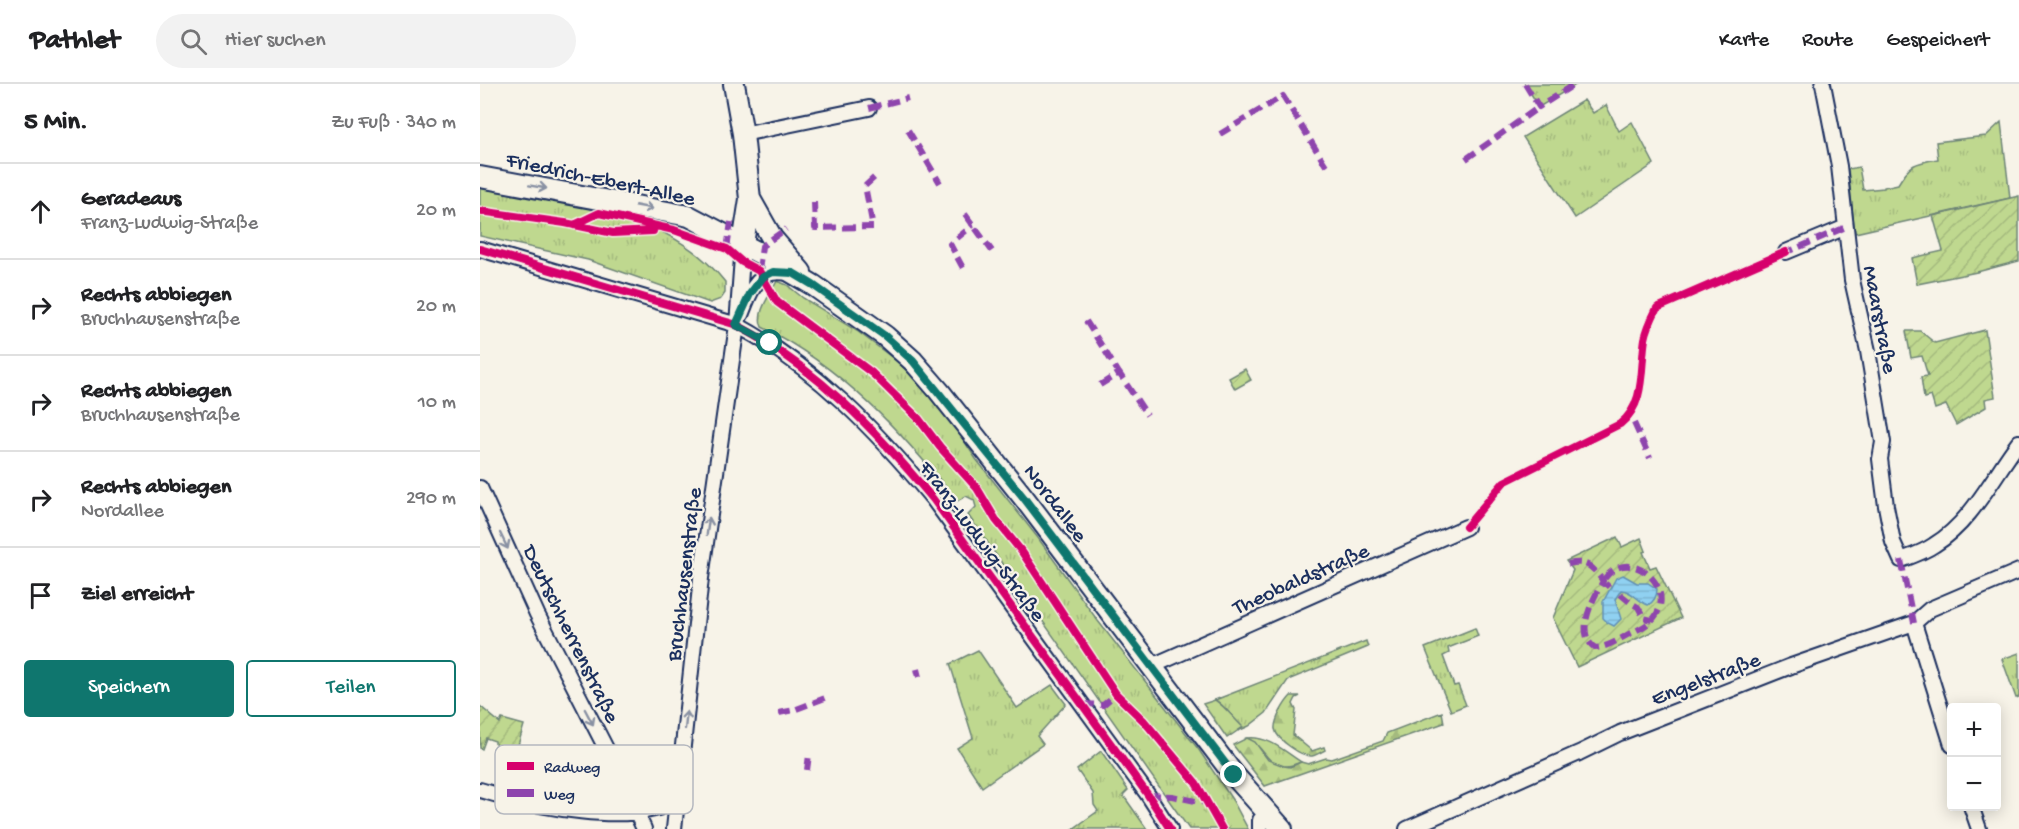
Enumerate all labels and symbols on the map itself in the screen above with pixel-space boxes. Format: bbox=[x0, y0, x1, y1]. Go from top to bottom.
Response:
street label: Friedrich-Ebert-Allee bbox=[502, 148, 698, 214]
one-way arrow bbox=[527, 182, 547, 193]
one-way arrow bbox=[633, 202, 653, 213]
street label: Maarstraße bbox=[1855, 264, 1901, 377]
route start bbox=[756, 329, 782, 355]
street label: Franz-Ludwig-Straße bbox=[911, 456, 1050, 629]
street label: Nordallee bbox=[1016, 460, 1092, 549]
street label: Bruchhausenstraße bbox=[662, 486, 710, 664]
one-way arrow bbox=[703, 517, 714, 537]
one-way arrow bbox=[499, 531, 511, 549]
street label: Theobaldstraße bbox=[1228, 539, 1374, 623]
street label: Deutschherrenstraße bbox=[514, 540, 624, 729]
street label: Engelstraße bbox=[1648, 648, 1765, 713]
one-way arrow bbox=[584, 707, 595, 725]
one-way arrow bbox=[681, 711, 692, 730]
legend bbox=[495, 745, 693, 814]
text: Radweg bbox=[544, 760, 600, 779]
route end bbox=[1220, 761, 1246, 787]
text: Weg bbox=[544, 787, 575, 806]

